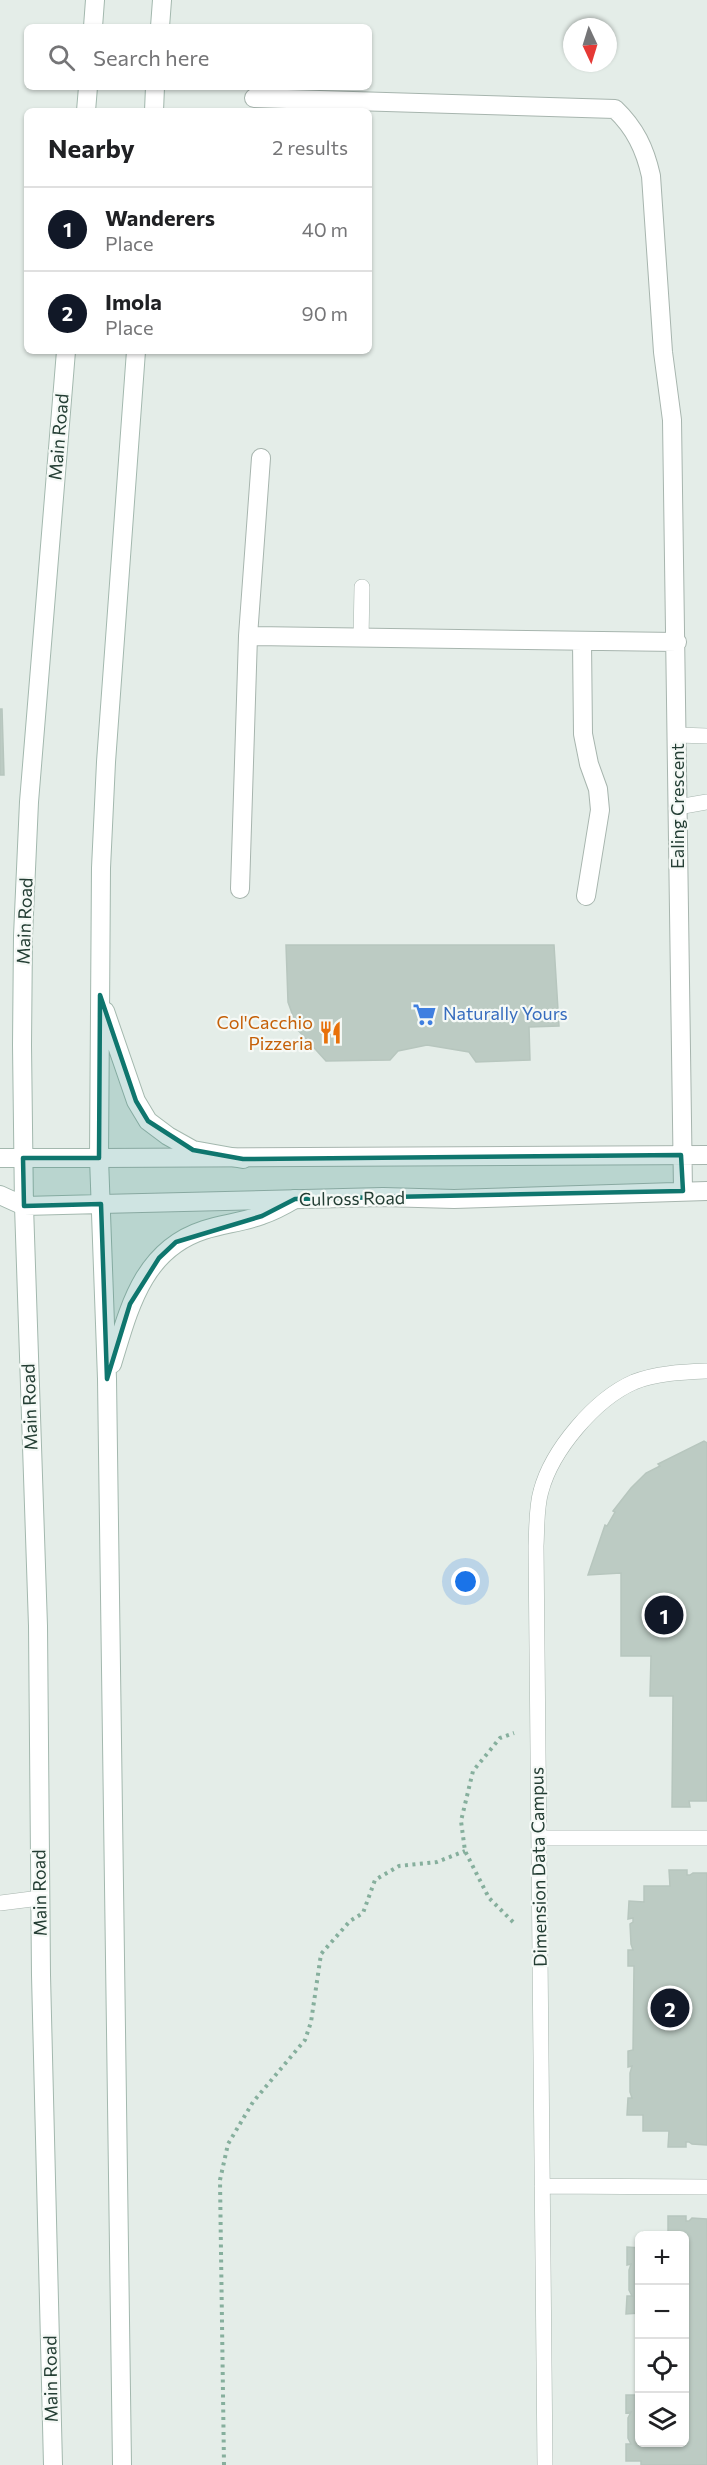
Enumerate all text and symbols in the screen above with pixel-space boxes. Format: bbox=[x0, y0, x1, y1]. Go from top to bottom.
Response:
north arrow bbox=[563, 18, 617, 72]
search box bbox=[24, 24, 372, 90]
icon: search bbox=[45, 41, 78, 74]
text: Search here bbox=[93, 44, 209, 71]
text: Nearby bbox=[48, 132, 135, 163]
text: 2 results bbox=[272, 135, 348, 159]
text: Wanderers bbox=[105, 204, 215, 231]
text: 1 bbox=[63, 217, 72, 241]
text: 40 m bbox=[302, 217, 348, 241]
text: Place bbox=[105, 231, 154, 255]
text: Imola bbox=[105, 288, 162, 315]
text: 2 bbox=[62, 301, 73, 325]
text: 90 m bbox=[302, 301, 348, 325]
text: Place bbox=[105, 315, 154, 339]
street label: Main Road bbox=[43, 393, 73, 481]
street label: Ealing Crescent bbox=[666, 743, 688, 869]
street label: Main Road bbox=[11, 877, 37, 965]
supermarket icon: Naturally Yours bbox=[412, 1001, 438, 1027]
place label: Naturally Yours bbox=[443, 1002, 568, 1024]
place label: Col'Cacchio Pizzeria bbox=[216, 1011, 313, 1054]
restaurant icon: Col'Cacchio Pizzeria bbox=[318, 1020, 344, 1046]
street label: Culross Road bbox=[299, 1186, 405, 1210]
street label: Main Road bbox=[16, 1363, 42, 1451]
your location bbox=[451, 1567, 480, 1596]
pin: 1 bbox=[644, 1592, 684, 1638]
street label: Dimension Data Campus bbox=[525, 1767, 551, 1967]
street label: Main Road bbox=[27, 1849, 51, 1937]
pin: 2 bbox=[650, 1986, 690, 2030]
map controls bbox=[635, 2231, 689, 2447]
button: + bbox=[635, 2231, 689, 2285]
button: − bbox=[635, 2285, 689, 2339]
street label: Main Road bbox=[38, 2335, 62, 2423]
button: locate bbox=[635, 2339, 689, 2393]
button: layers bbox=[635, 2393, 689, 2447]

